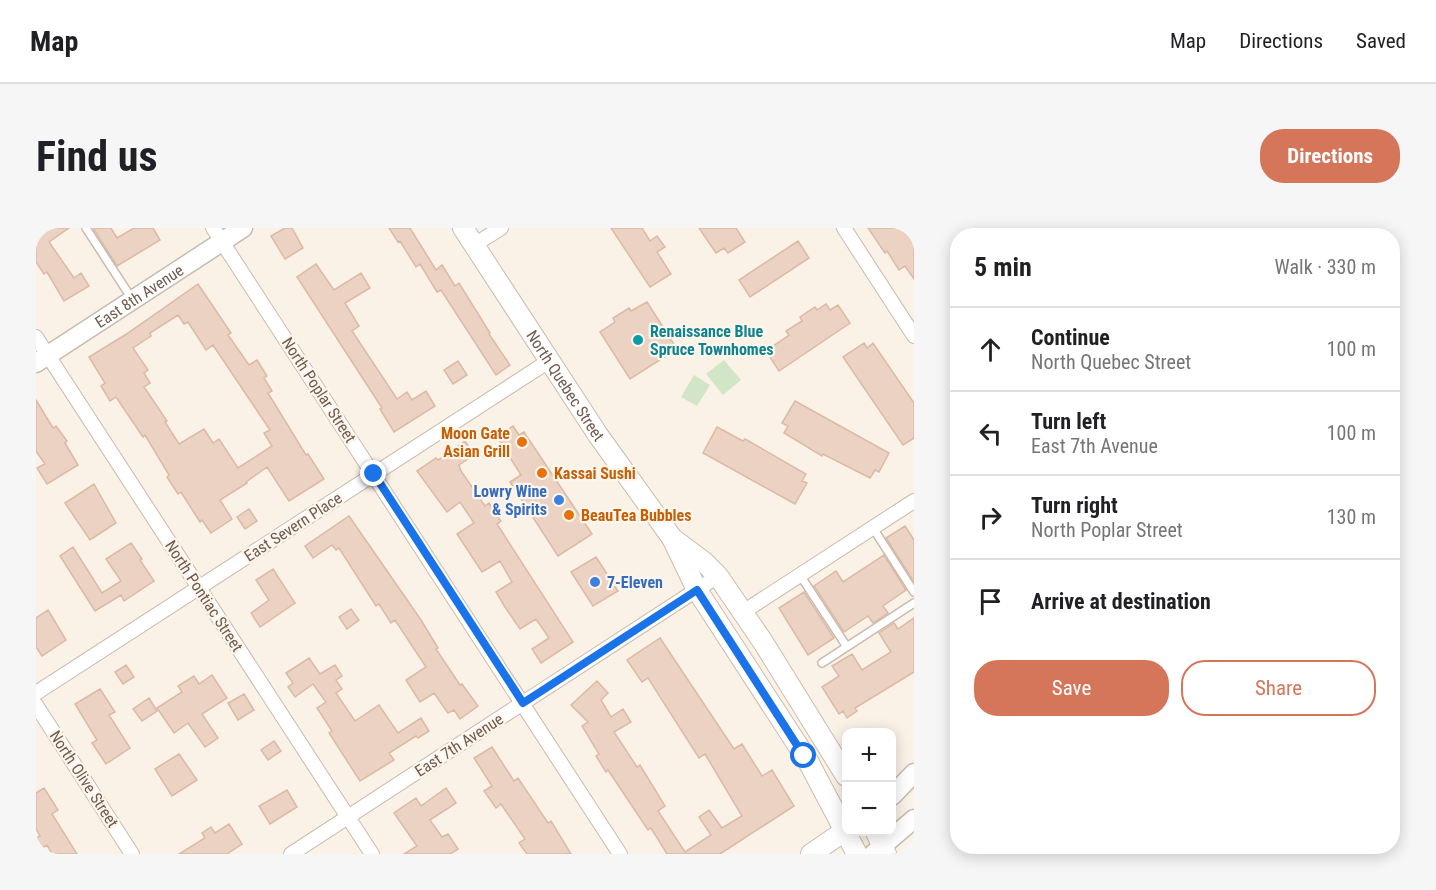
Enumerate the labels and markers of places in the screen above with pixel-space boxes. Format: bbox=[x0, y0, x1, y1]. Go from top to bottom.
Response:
place label: Renaissance Blue Spruce Townhomes bbox=[650, 322, 774, 359]
marker: Renaissance Blue Spruce Townhomes bbox=[631, 333, 645, 347]
place label: Moon Gate Asian Grill bbox=[441, 424, 510, 461]
marker: Moon Gate Asian Grill bbox=[515, 435, 529, 449]
place label: Kassai Sushi bbox=[554, 464, 636, 483]
marker: Kassai Sushi bbox=[535, 466, 549, 480]
place label: Lowry Wine & Spirits bbox=[473, 482, 547, 519]
marker: Lowry Wine & Spirits bbox=[552, 493, 566, 507]
place label: BeauTea Bubbles bbox=[581, 506, 692, 525]
marker: BeauTea Bubbles bbox=[562, 508, 576, 522]
place label: 7-Eleven bbox=[607, 573, 663, 592]
marker: 7-Eleven bbox=[588, 575, 602, 589]

